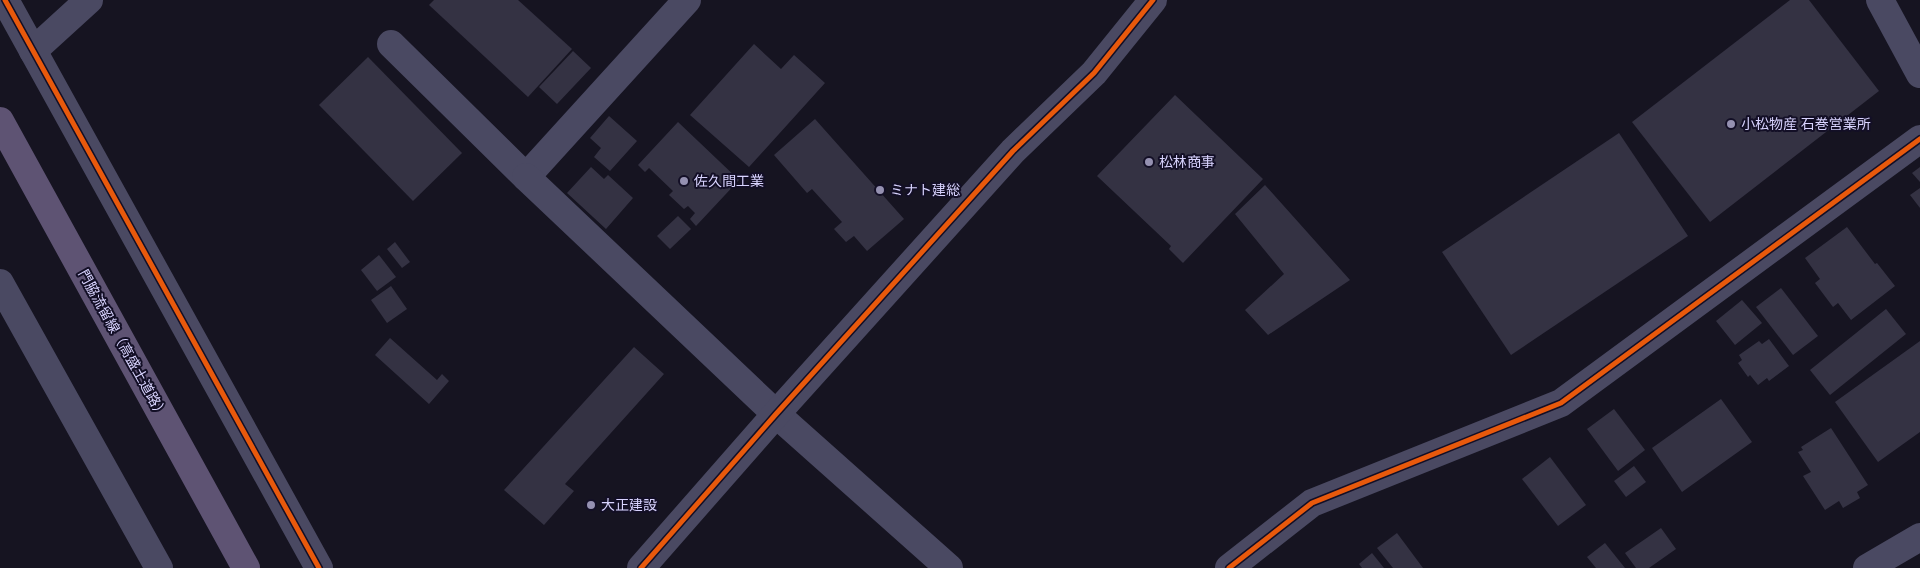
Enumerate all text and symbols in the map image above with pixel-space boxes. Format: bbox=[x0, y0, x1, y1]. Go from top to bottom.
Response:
place label: 小松物産 石巻営業所 bbox=[1741, 115, 1871, 133]
marker: 小松物産 石巻営業所 bbox=[1725, 118, 1737, 130]
place label: 松林商事 bbox=[1159, 153, 1215, 171]
marker: 松林商事 bbox=[1143, 156, 1155, 168]
place label: 佐久間工業 bbox=[694, 172, 764, 190]
marker: 佐久間工業 bbox=[678, 175, 690, 187]
place label: ミナト建総 bbox=[890, 181, 960, 199]
marker: ミナト建総 bbox=[874, 184, 886, 196]
street label: 門脇流留線（高盛土道路） bbox=[74, 266, 172, 422]
place label: 大正建設 bbox=[601, 496, 657, 514]
marker: 大正建設 bbox=[585, 499, 597, 511]

